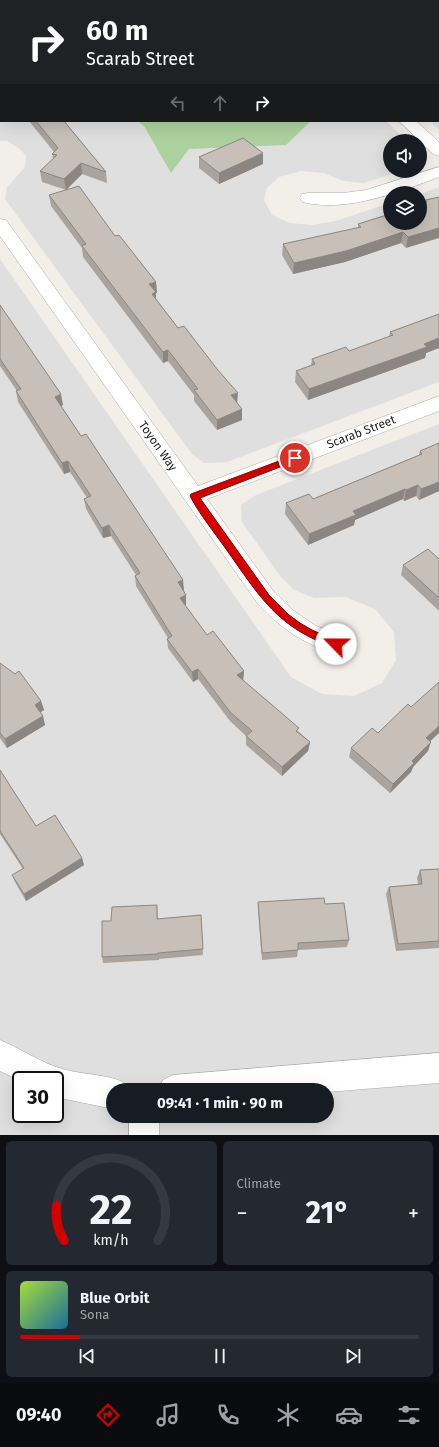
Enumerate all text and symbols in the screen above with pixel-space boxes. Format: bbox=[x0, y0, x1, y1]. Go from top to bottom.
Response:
text: 60 m bbox=[86, 14, 148, 47]
icon: right bbox=[20, 16, 72, 68]
text: Scarab Street bbox=[86, 48, 194, 70]
icon: left bbox=[167, 92, 189, 114]
icon: ahead bbox=[209, 92, 231, 114]
icon: right bbox=[251, 92, 273, 114]
map controls bbox=[383, 134, 427, 230]
button: sound bbox=[383, 134, 427, 178]
button: layers bbox=[383, 186, 427, 230]
street label: Scarab Street bbox=[325, 412, 398, 451]
street label: Toyon Way bbox=[136, 418, 180, 474]
pin bbox=[278, 441, 312, 475]
icon: arrive bbox=[284, 447, 306, 469]
position arrow bbox=[315, 623, 357, 665]
speed limit sign: 30 bbox=[12, 1071, 64, 1123]
text: 09:41 · 1 min · 90 m bbox=[157, 1094, 283, 1112]
text: Climate bbox=[237, 1176, 281, 1191]
text: 22 bbox=[90, 1185, 133, 1235]
text: 21° bbox=[306, 1195, 350, 1231]
text: − bbox=[237, 1200, 248, 1227]
text: + bbox=[408, 1200, 419, 1227]
text: km/h bbox=[94, 1232, 129, 1249]
text: Blue Orbit bbox=[80, 1289, 149, 1307]
text: Sona bbox=[80, 1307, 109, 1322]
icon: previous bbox=[76, 1345, 98, 1367]
icon: pause bbox=[209, 1345, 231, 1367]
icon: next bbox=[342, 1345, 364, 1367]
icon: directions bbox=[94, 1401, 122, 1429]
icon: music bbox=[154, 1401, 182, 1429]
icon: phone bbox=[214, 1401, 242, 1429]
icon: climate bbox=[274, 1401, 302, 1429]
icon: car bbox=[335, 1401, 363, 1429]
icon: filters bbox=[395, 1401, 423, 1429]
text: 09:40 bbox=[16, 1404, 61, 1426]

